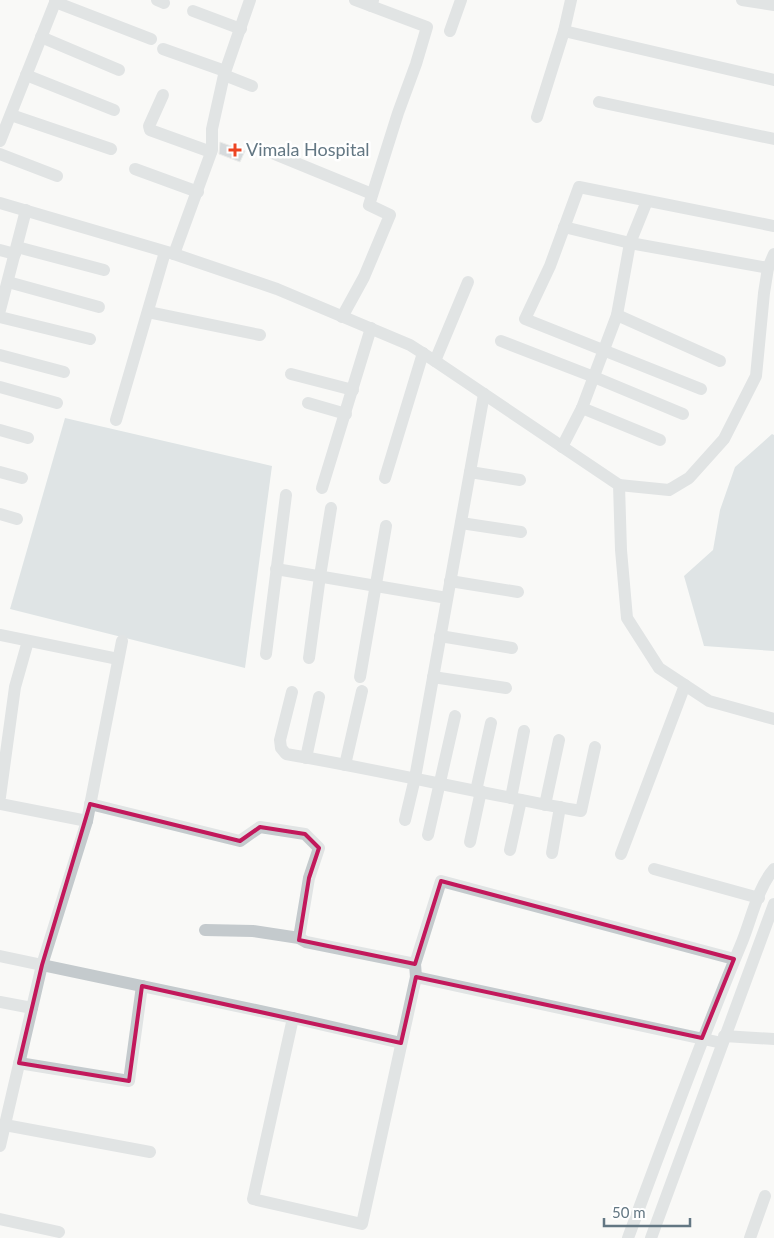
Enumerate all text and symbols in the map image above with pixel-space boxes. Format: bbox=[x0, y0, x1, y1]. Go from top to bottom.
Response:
place label: Vimala Hospital bbox=[246, 138, 370, 160]
marker: Vimala Hospital bbox=[228, 143, 242, 157]
scale bar bbox=[604, 1196, 690, 1228]
text: 50 m bbox=[612, 1203, 646, 1221]

